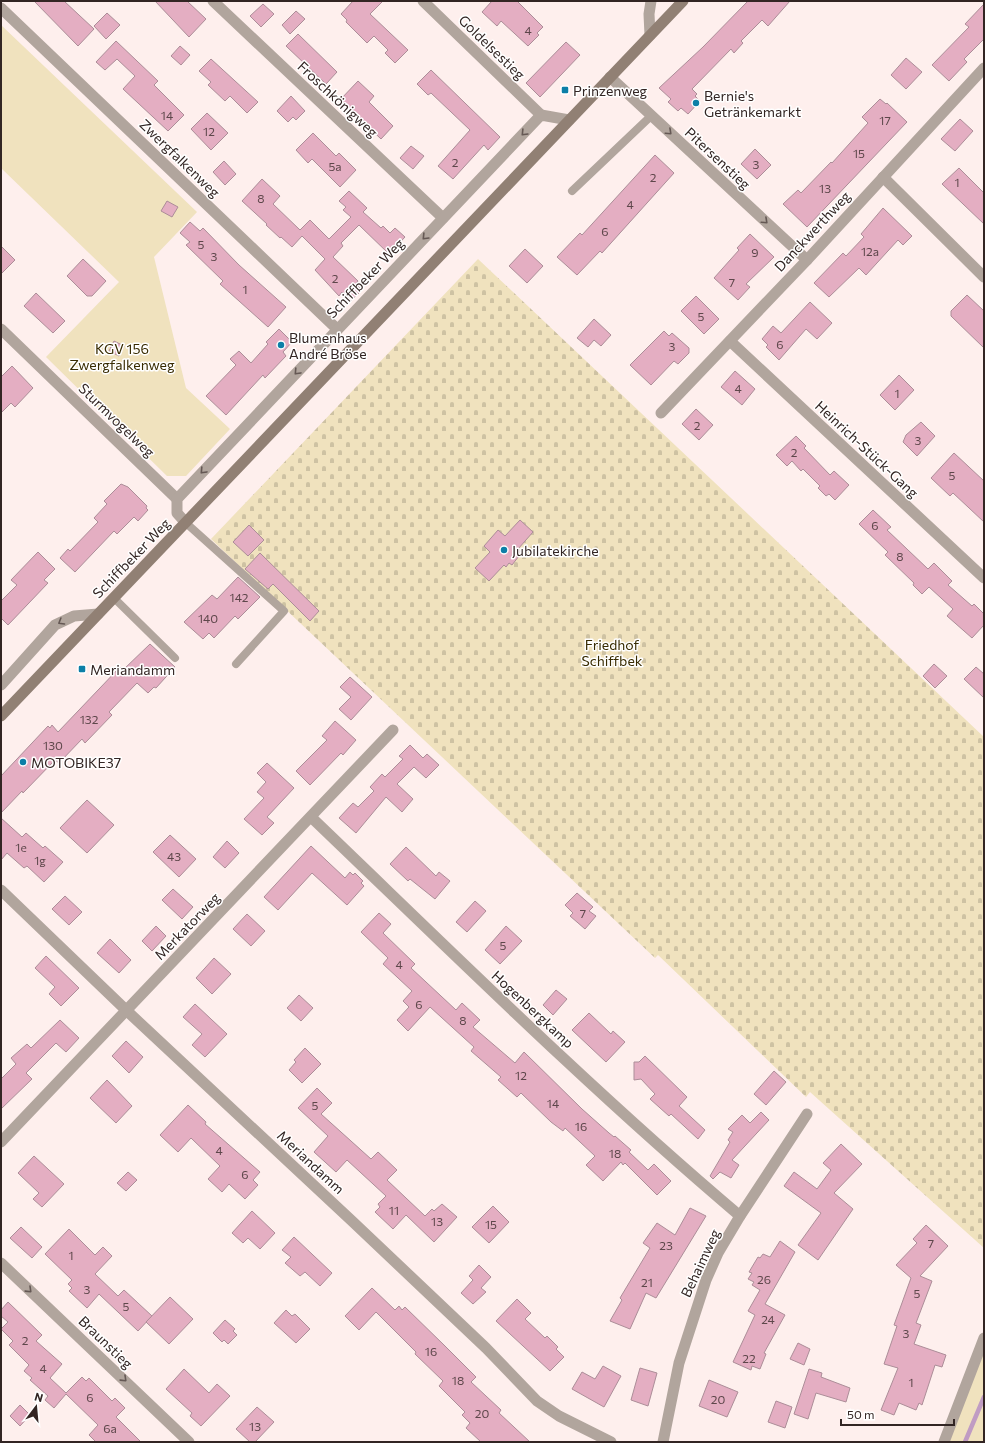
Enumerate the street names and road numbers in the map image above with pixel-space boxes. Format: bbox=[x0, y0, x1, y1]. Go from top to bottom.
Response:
street label: Goldelsestieg bbox=[455, 11, 529, 83]
street label: Froschkönigweg bbox=[294, 57, 382, 141]
street label: Zwergfalkenweg bbox=[136, 115, 224, 201]
street label: Pitersenstieg bbox=[682, 123, 755, 193]
street label: Danckwerthweg bbox=[770, 187, 854, 275]
street label: Schiffbeker Weg bbox=[323, 234, 408, 321]
street label: Sturmvogelweg bbox=[76, 380, 159, 461]
street label: Heinrich-Stück-Gang bbox=[812, 397, 922, 501]
street label: Schiffbeker Weg bbox=[89, 514, 174, 601]
street label: Merkatorweg bbox=[151, 889, 224, 963]
street label: Hogenbergkamp bbox=[488, 967, 578, 1051]
street label: Meriandamm bbox=[274, 1127, 348, 1197]
street label: Behaimweg bbox=[677, 1226, 723, 1300]
street label: Braunstieg bbox=[76, 1312, 137, 1372]

